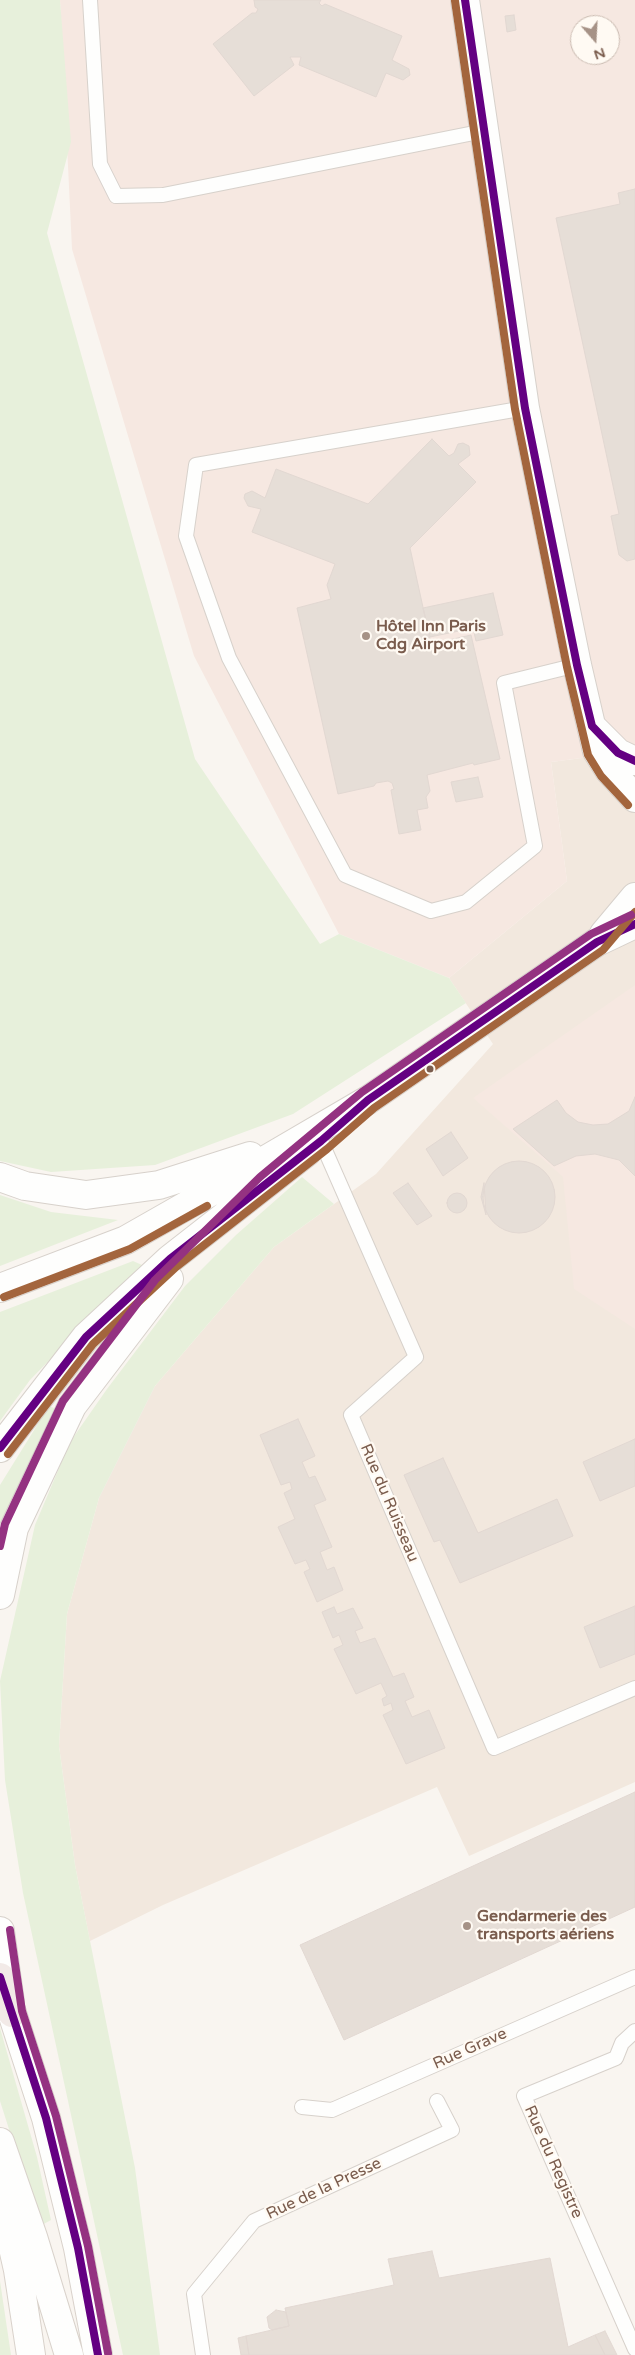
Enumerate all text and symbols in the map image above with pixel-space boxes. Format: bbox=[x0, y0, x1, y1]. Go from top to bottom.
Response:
north arrow bbox=[570, 15, 620, 65]
text: N bbox=[592, 44, 608, 64]
place label: Hôtel Inn Paris Cdg Airport bbox=[376, 617, 486, 655]
marker: Hôtel Inn Paris Cdg Airport bbox=[360, 630, 372, 642]
unlabelled marker bbox=[425, 1064, 435, 1074]
street label: Rue du Ruisseau bbox=[355, 1441, 423, 1565]
place label: Gendarmerie des transports aériens bbox=[477, 1907, 614, 1945]
marker: Gendarmerie des transports aériens bbox=[461, 1920, 473, 1932]
street label: Rue Grave bbox=[430, 2024, 510, 2074]
street label: Rue du Registre bbox=[520, 2103, 586, 2221]
street label: Rue de la Presse bbox=[263, 2154, 385, 2224]

